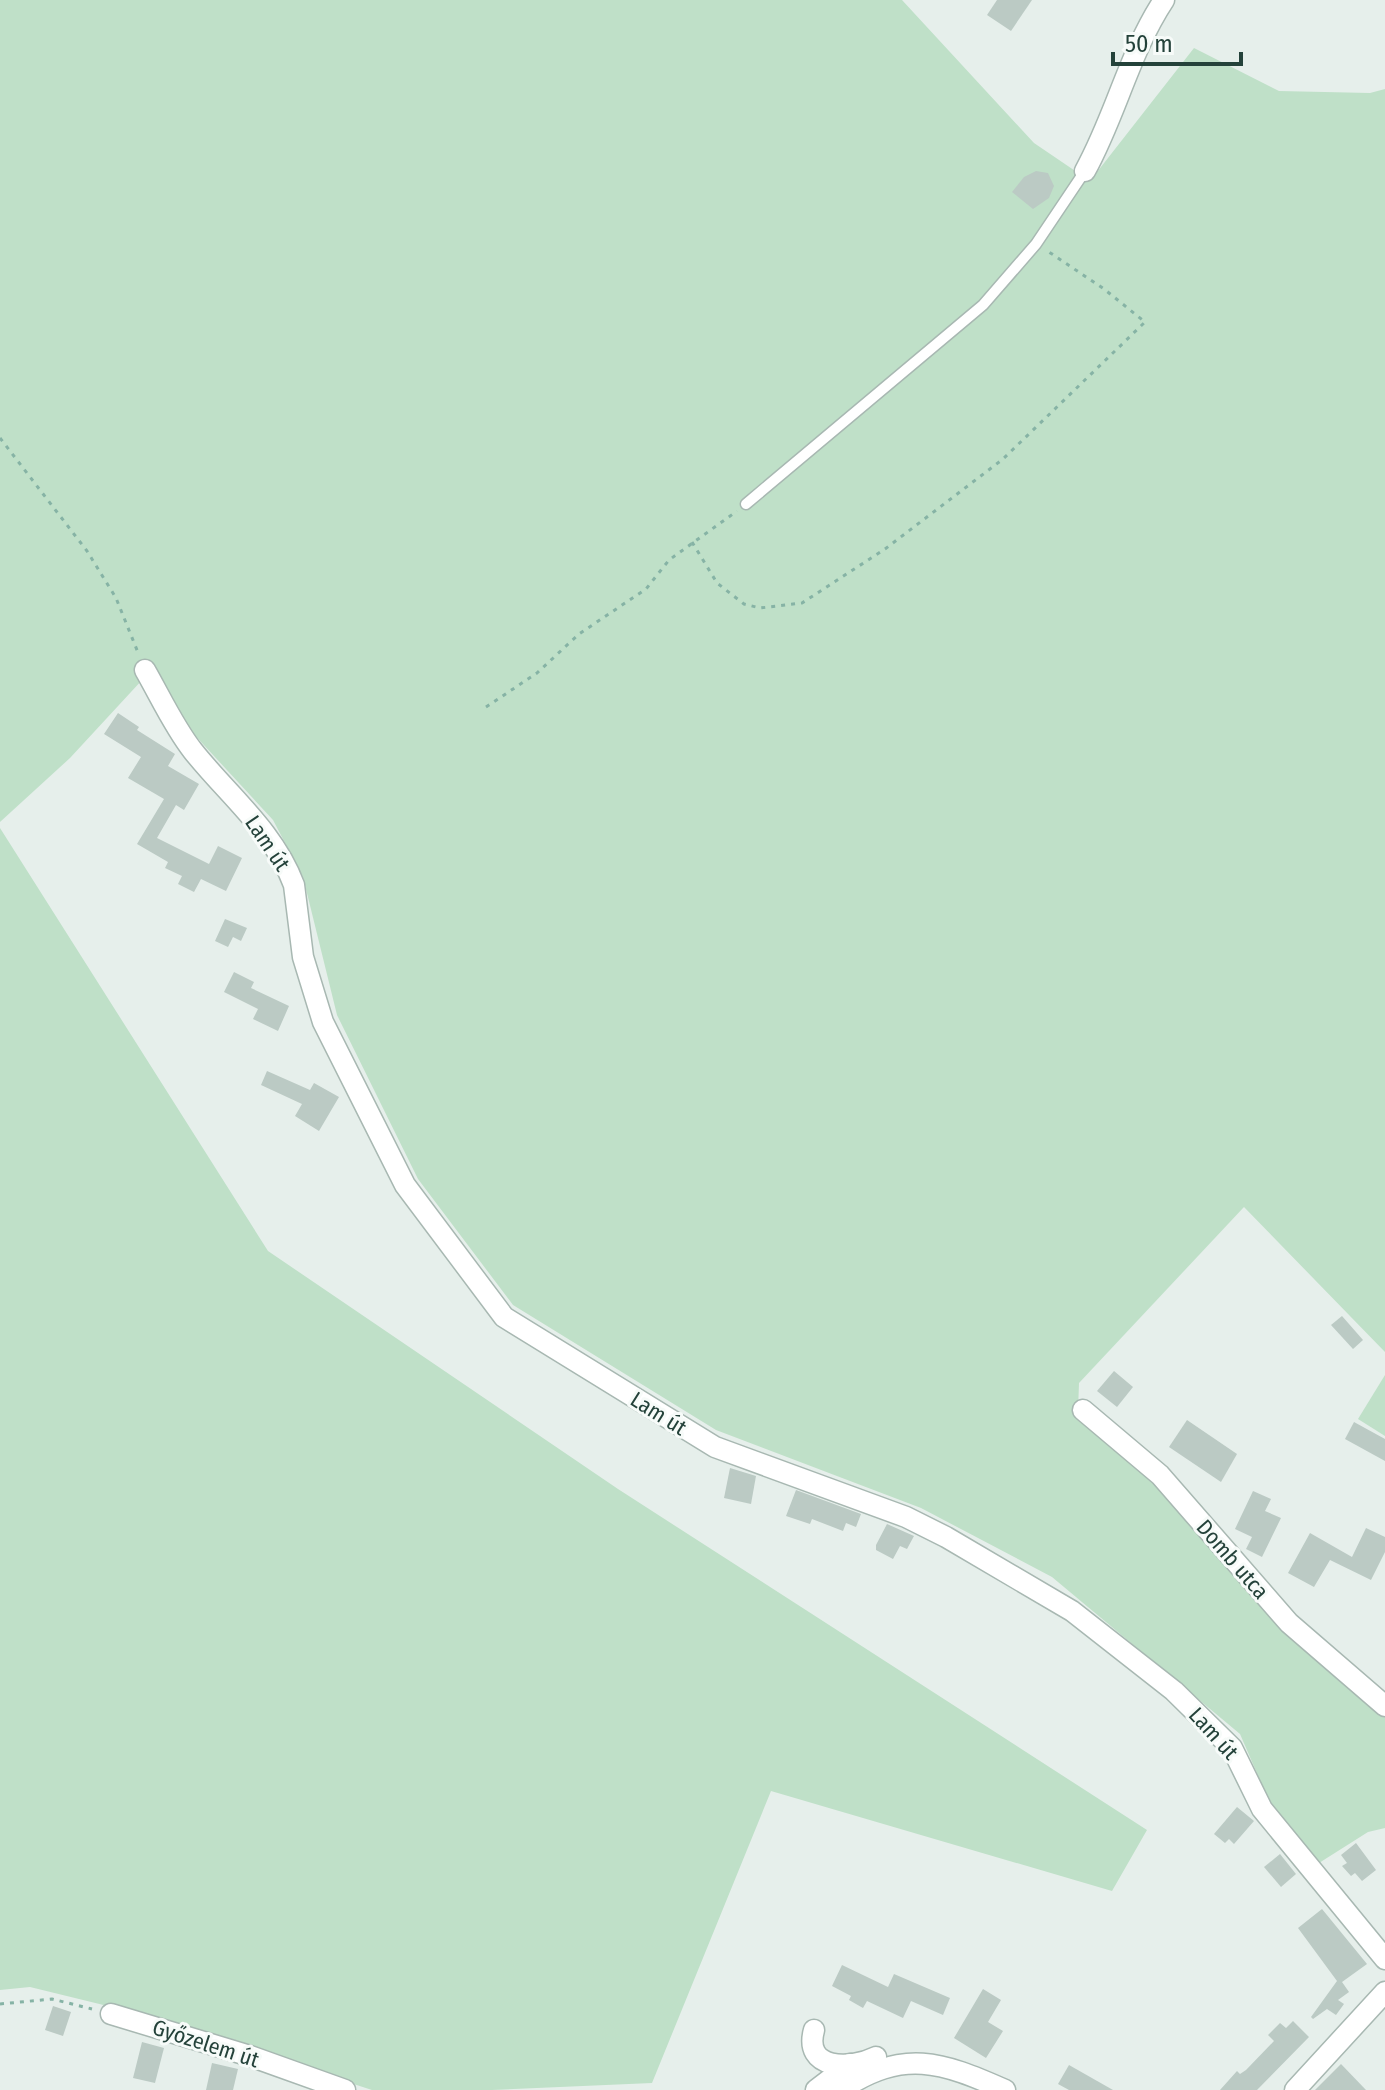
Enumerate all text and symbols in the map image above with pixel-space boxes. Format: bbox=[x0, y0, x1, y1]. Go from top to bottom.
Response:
scale bar bbox=[1113, 16, 1241, 66]
text: 50 m bbox=[1125, 30, 1173, 58]
street label: Lam út bbox=[239, 810, 296, 877]
street label: Lam út bbox=[626, 1386, 693, 1442]
street label: Domb utca bbox=[1191, 1514, 1274, 1605]
street label: Lam út bbox=[1183, 1702, 1245, 1766]
street label: Győzelem út bbox=[149, 2014, 263, 2074]

